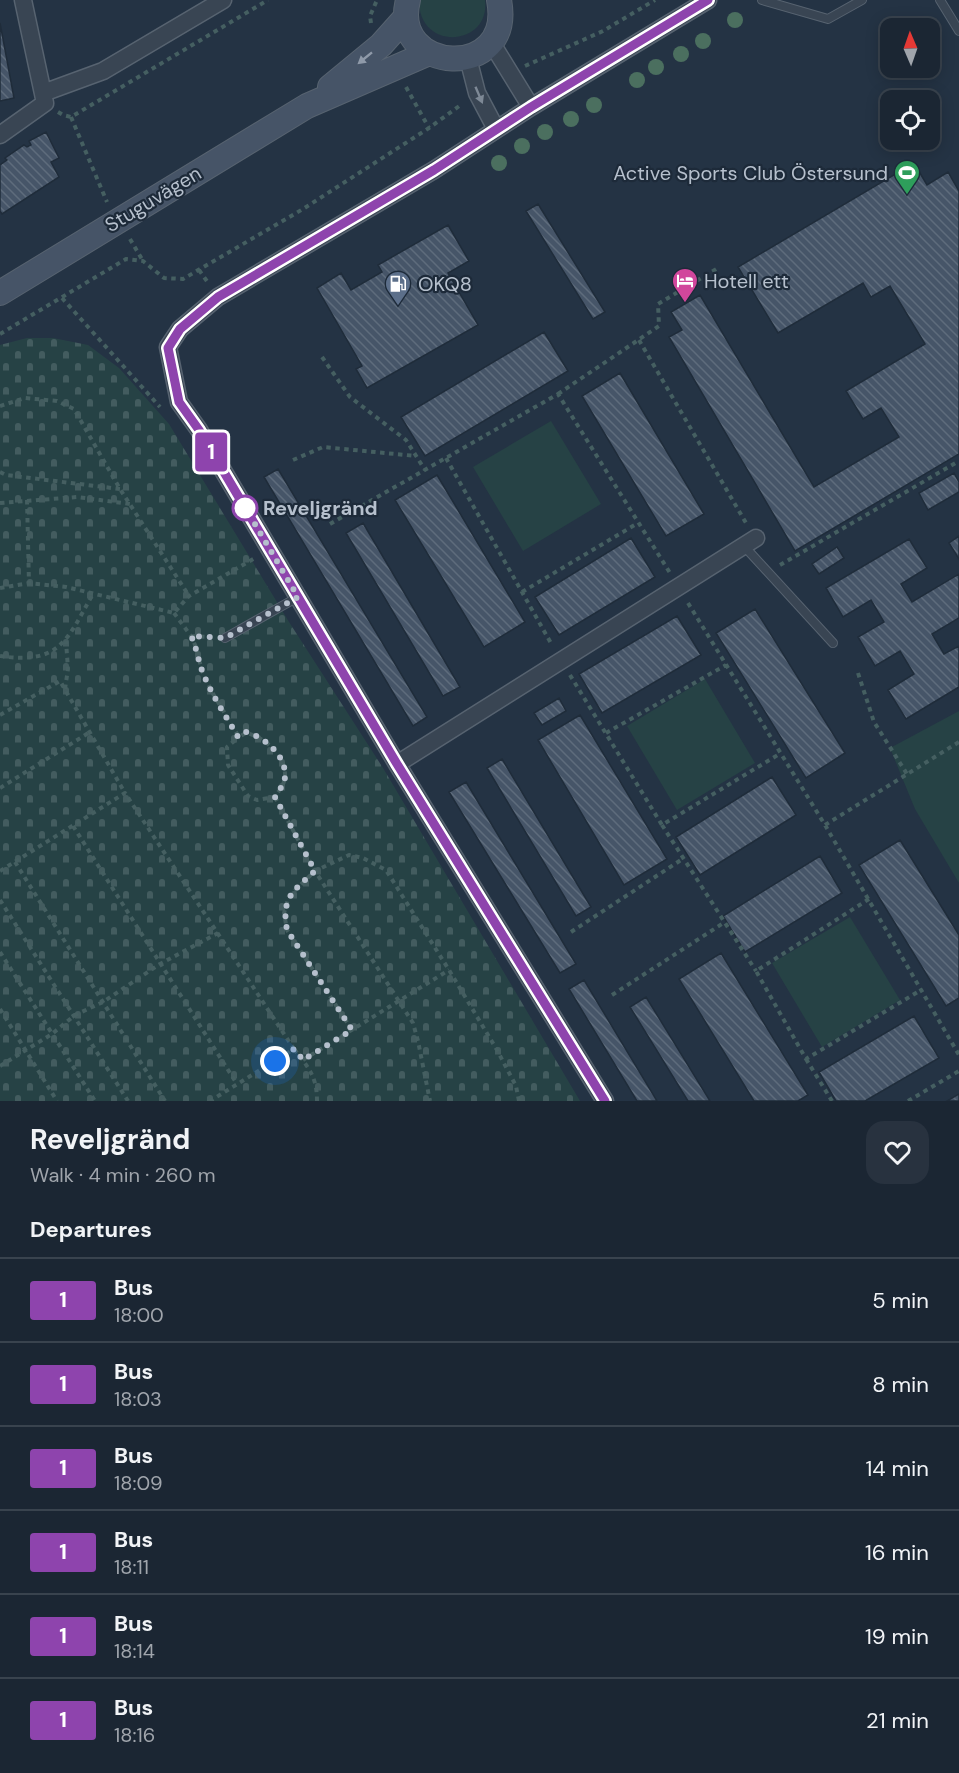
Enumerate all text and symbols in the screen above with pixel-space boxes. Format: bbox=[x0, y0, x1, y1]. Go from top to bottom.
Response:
north arrow bbox=[880, 18, 940, 78]
map controls bbox=[880, 18, 940, 150]
one-way arrow bbox=[357, 52, 373, 65]
one-way arrow bbox=[474, 86, 484, 104]
button: locate bbox=[880, 90, 940, 150]
sports icon: Active Sports Club Östersund bbox=[892, 158, 922, 196]
street label: Stuguvägen bbox=[100, 160, 206, 238]
place label: Active Sports Club Östersund bbox=[613, 160, 888, 186]
hotel icon: Hotell ett bbox=[670, 266, 700, 304]
place label: Hotell ett bbox=[704, 268, 789, 294]
fuel station icon: OKQ8 bbox=[383, 269, 413, 307]
place label: OKQ8 bbox=[418, 271, 472, 297]
line badge: 1 bbox=[192, 432, 230, 472]
text: 1 bbox=[207, 438, 215, 466]
marker: Reveljgränd bbox=[232, 495, 258, 521]
place label: Reveljgränd bbox=[263, 495, 378, 521]
your location bbox=[260, 1046, 290, 1076]
text: Reveljgränd bbox=[30, 1121, 190, 1158]
button: heart bbox=[866, 1121, 929, 1184]
text: Walk · 4 min · 260 m bbox=[30, 1162, 215, 1188]
text: Departures bbox=[30, 1215, 152, 1244]
text: Bus bbox=[114, 1273, 153, 1302]
text: 1 bbox=[59, 1286, 67, 1314]
text: 5 min bbox=[872, 1286, 929, 1315]
text: 18:00 bbox=[114, 1302, 164, 1328]
text: Bus bbox=[114, 1357, 153, 1386]
text: 1 bbox=[59, 1370, 67, 1398]
text: 8 min bbox=[872, 1370, 929, 1399]
text: 18:03 bbox=[114, 1386, 162, 1412]
text: Bus bbox=[114, 1441, 153, 1470]
text: 1 bbox=[59, 1454, 67, 1482]
text: 14 min bbox=[865, 1454, 929, 1483]
text: 18:09 bbox=[114, 1470, 163, 1496]
text: Bus bbox=[114, 1525, 153, 1554]
text: 1 bbox=[59, 1538, 67, 1566]
text: 16 min bbox=[865, 1538, 929, 1567]
text: 18:11 bbox=[114, 1554, 149, 1580]
text: Bus bbox=[114, 1609, 153, 1638]
text: 1 bbox=[59, 1622, 67, 1650]
text: 19 min bbox=[865, 1622, 929, 1651]
text: 18:14 bbox=[114, 1638, 155, 1664]
text: Bus bbox=[114, 1693, 153, 1722]
text: 1 bbox=[59, 1706, 67, 1734]
text: 21 min bbox=[866, 1706, 929, 1735]
text: 18:16 bbox=[114, 1722, 155, 1748]

